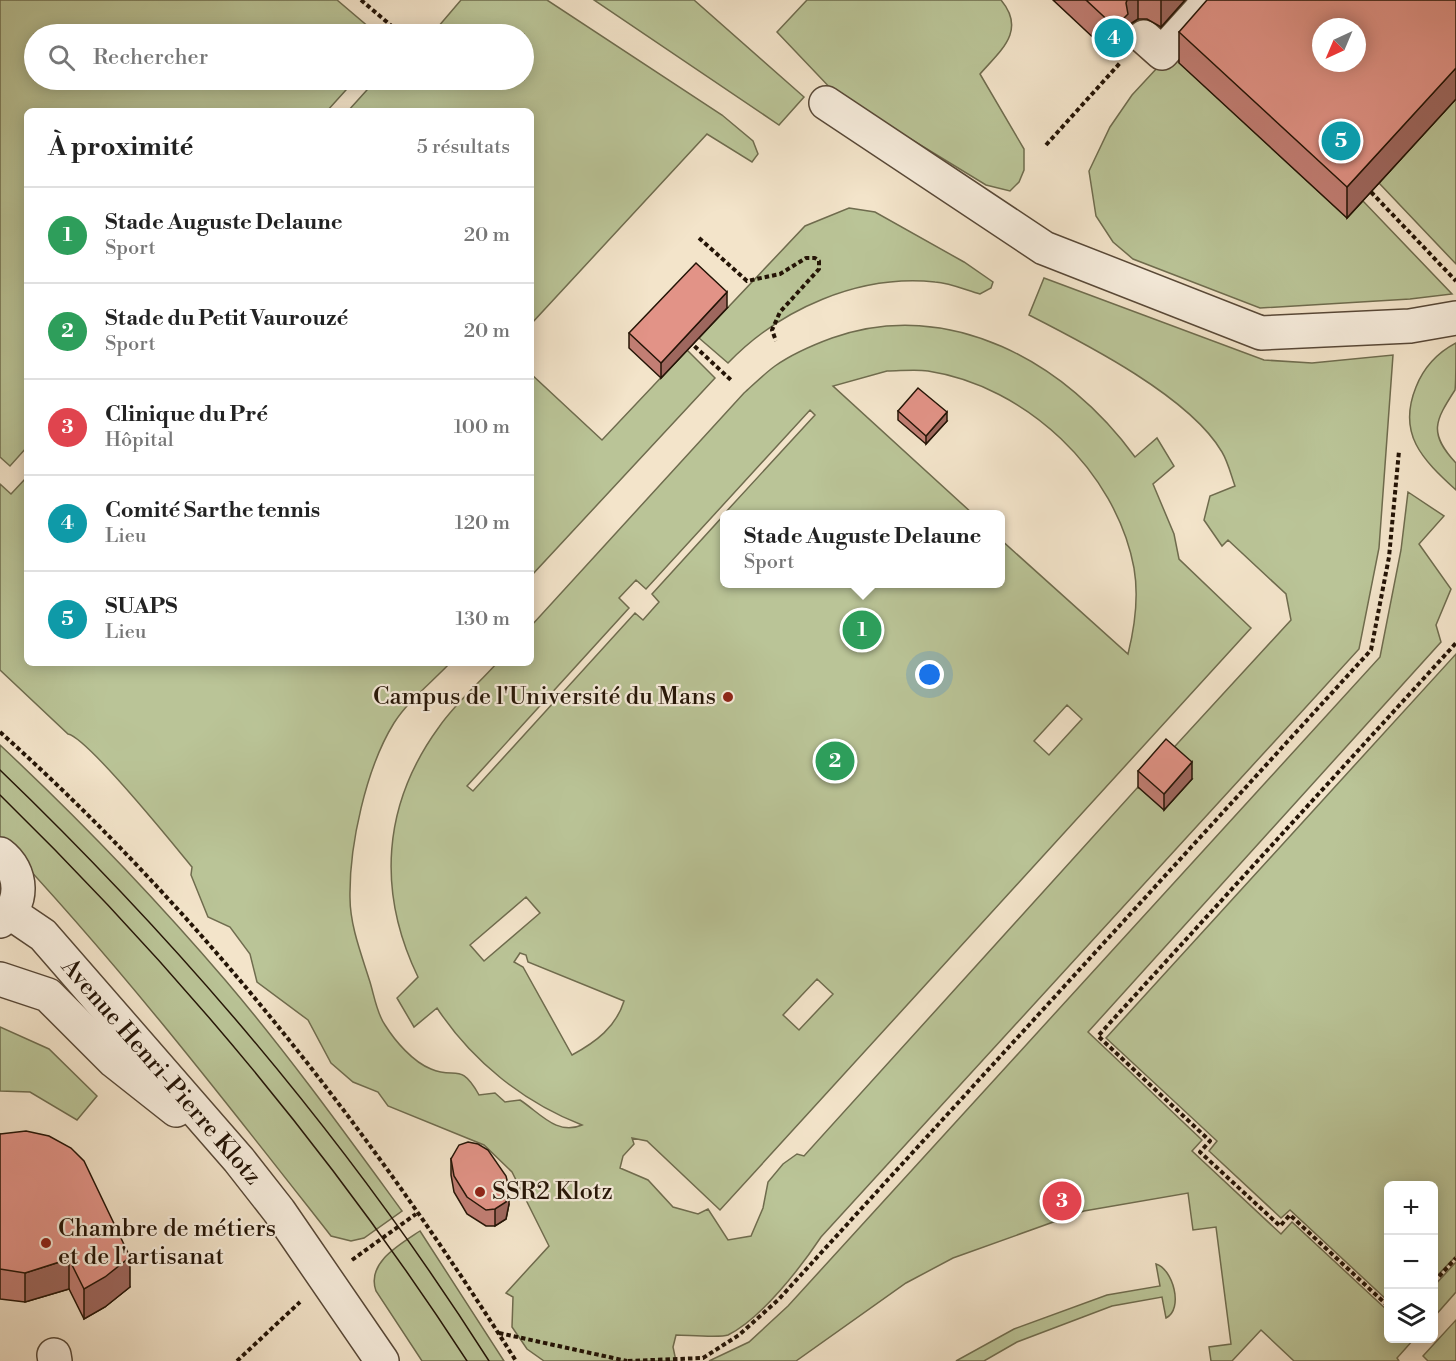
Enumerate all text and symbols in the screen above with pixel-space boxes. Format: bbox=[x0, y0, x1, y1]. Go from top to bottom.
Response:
pin: 4 bbox=[1094, 15, 1134, 60]
north arrow bbox=[1312, 18, 1366, 72]
search box bbox=[24, 24, 534, 90]
icon: search bbox=[45, 41, 78, 74]
text: Rechercher bbox=[93, 44, 208, 71]
pin: 5 bbox=[1322, 118, 1360, 164]
text: À proximité bbox=[48, 131, 193, 163]
text: 5 résultats bbox=[417, 135, 510, 160]
text: Stade Auguste Delaune bbox=[105, 209, 343, 236]
text: 1 bbox=[63, 223, 72, 248]
text: 20 m bbox=[464, 223, 510, 248]
text: Sport bbox=[105, 236, 156, 261]
text: Stade du Petit Vaurouzé bbox=[105, 305, 348, 332]
text: 2 bbox=[61, 319, 74, 344]
text: 20 m bbox=[464, 319, 510, 344]
text: Sport bbox=[105, 332, 156, 357]
text: Clinique du Pré bbox=[105, 401, 268, 428]
text: 3 bbox=[61, 415, 74, 440]
text: 100 m bbox=[454, 415, 510, 440]
text: Hôpital bbox=[105, 428, 174, 453]
text: Comité Sarthe tennis bbox=[105, 497, 320, 524]
popup bbox=[720, 510, 1005, 588]
text: 4 bbox=[61, 511, 74, 536]
text: 120 m bbox=[455, 511, 510, 536]
text: Stade Auguste Delaune bbox=[744, 523, 981, 550]
text: Lieu bbox=[105, 524, 146, 549]
text: Sport bbox=[744, 550, 794, 575]
text: SUAPS bbox=[105, 593, 177, 620]
text: 5 bbox=[61, 607, 74, 632]
text: 130 m bbox=[455, 607, 510, 632]
pin: 1 bbox=[842, 608, 882, 652]
text: Lieu bbox=[105, 620, 146, 645]
your location bbox=[915, 660, 944, 689]
place label: Campus de l'Université du Mans bbox=[373, 682, 716, 712]
marker: Campus de l'Université du Mans bbox=[721, 690, 735, 704]
pin: 2 bbox=[816, 738, 854, 783]
street label: Avenue Henri-Pierre Klotz bbox=[54, 952, 268, 1191]
place label: SSR2 Klotz bbox=[492, 1177, 613, 1207]
pin: 3 bbox=[1042, 1178, 1082, 1224]
map controls bbox=[1384, 1181, 1438, 1343]
button: + bbox=[1384, 1181, 1438, 1235]
marker: SSR2 Klotz bbox=[473, 1185, 487, 1199]
place label: Chambre de métiers et de l'artisanat bbox=[58, 1214, 276, 1272]
button: − bbox=[1384, 1235, 1438, 1289]
marker: Chambre de métiers et de l'artisanat bbox=[39, 1236, 53, 1250]
button: layers bbox=[1384, 1289, 1438, 1343]

